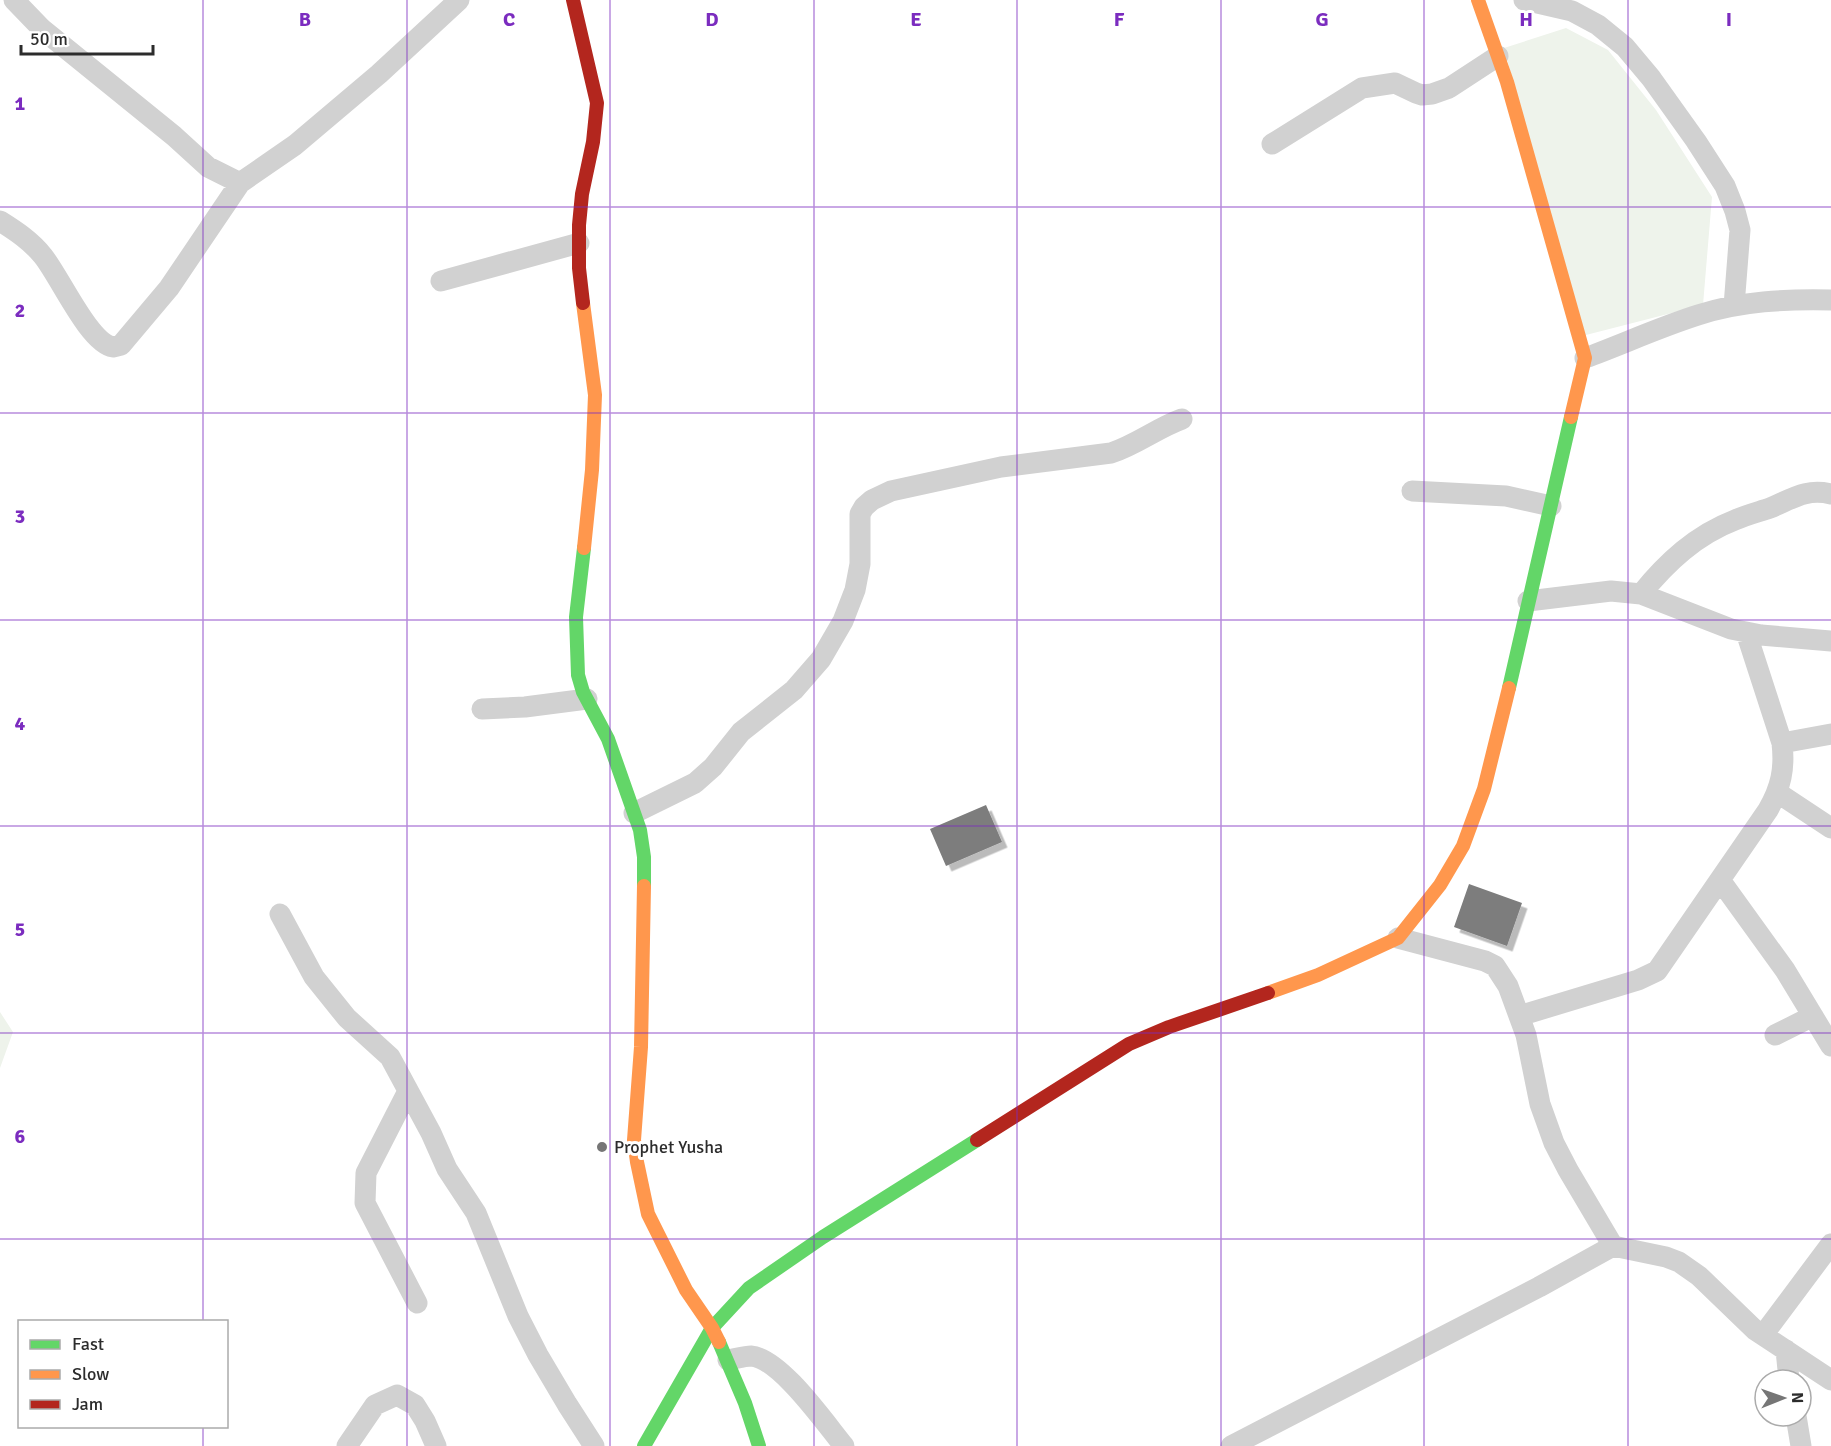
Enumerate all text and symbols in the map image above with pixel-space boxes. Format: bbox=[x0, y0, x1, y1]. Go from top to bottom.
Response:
text: B bbox=[299, 7, 311, 32]
text: C bbox=[503, 7, 515, 32]
text: D bbox=[705, 7, 719, 32]
text: E bbox=[910, 7, 922, 32]
text: F bbox=[1114, 7, 1125, 32]
text: G bbox=[1315, 7, 1329, 32]
text: H bbox=[1519, 7, 1533, 32]
text: I bbox=[1726, 7, 1732, 32]
scale bar bbox=[21, 18, 153, 56]
text: 50 m bbox=[30, 28, 68, 50]
text: 1 bbox=[15, 91, 26, 116]
text: 2 bbox=[15, 298, 25, 323]
text: 3 bbox=[15, 504, 25, 529]
text: 4 bbox=[15, 711, 26, 736]
text: 5 bbox=[15, 917, 25, 942]
text: 6 bbox=[15, 1124, 26, 1149]
place label: Prophet Yusha bbox=[614, 1136, 723, 1158]
marker: Prophet Yusha bbox=[595, 1140, 609, 1154]
legend bbox=[18, 1320, 228, 1428]
text: Fast bbox=[72, 1333, 104, 1355]
text: Slow bbox=[72, 1363, 109, 1385]
north arrow bbox=[1753, 1368, 1813, 1428]
text: N bbox=[1787, 1392, 1807, 1403]
text: Jam bbox=[72, 1393, 103, 1415]

